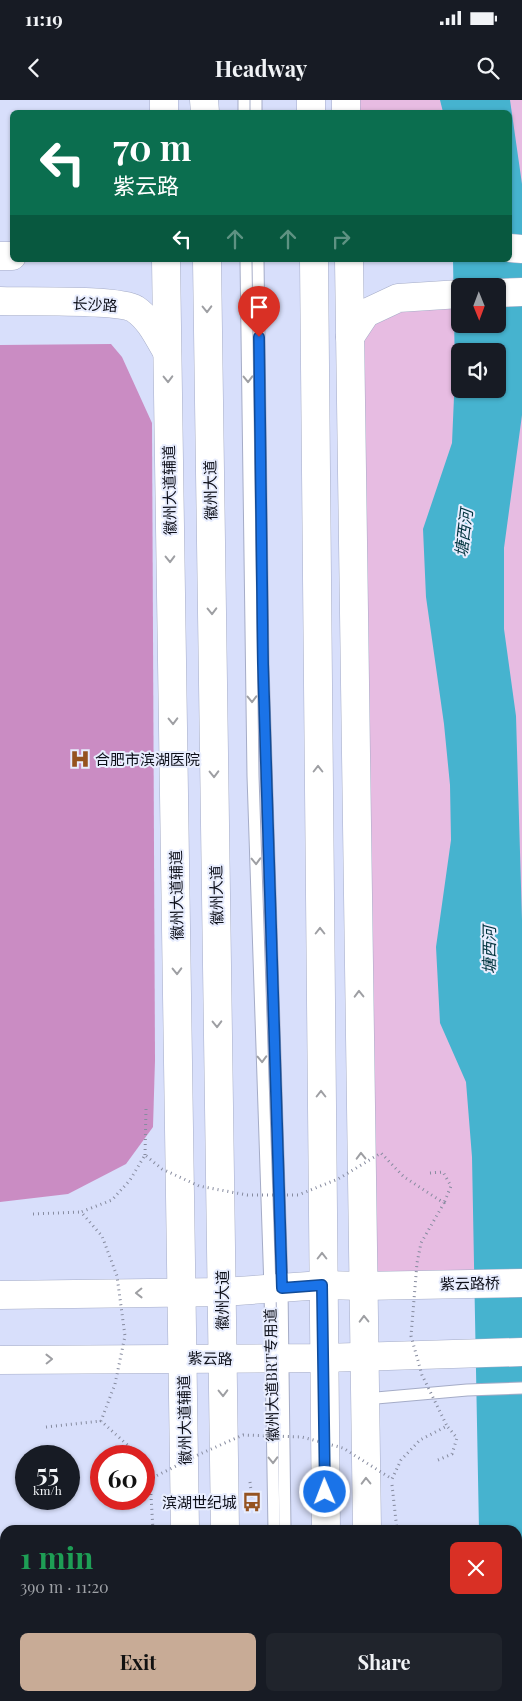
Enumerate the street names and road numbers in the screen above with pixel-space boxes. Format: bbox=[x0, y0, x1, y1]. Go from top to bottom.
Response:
street label: 长沙路 bbox=[72, 293, 118, 315]
street label: 徽州大道辅道 bbox=[158, 445, 180, 535]
street label: 徽州大道 bbox=[199, 460, 221, 520]
street label: 徽州大道辅道 bbox=[165, 850, 187, 940]
street label: 徽州大道 bbox=[205, 865, 227, 925]
street label: 徽州大道 bbox=[212, 1270, 232, 1330]
street label: 紫云路桥 bbox=[440, 1272, 500, 1294]
street label: 徽州大道BRT专用道 bbox=[260, 1308, 282, 1442]
street label: 紫云路 bbox=[187, 1348, 233, 1368]
street label: 徽州大道辅道 bbox=[173, 1375, 195, 1465]

